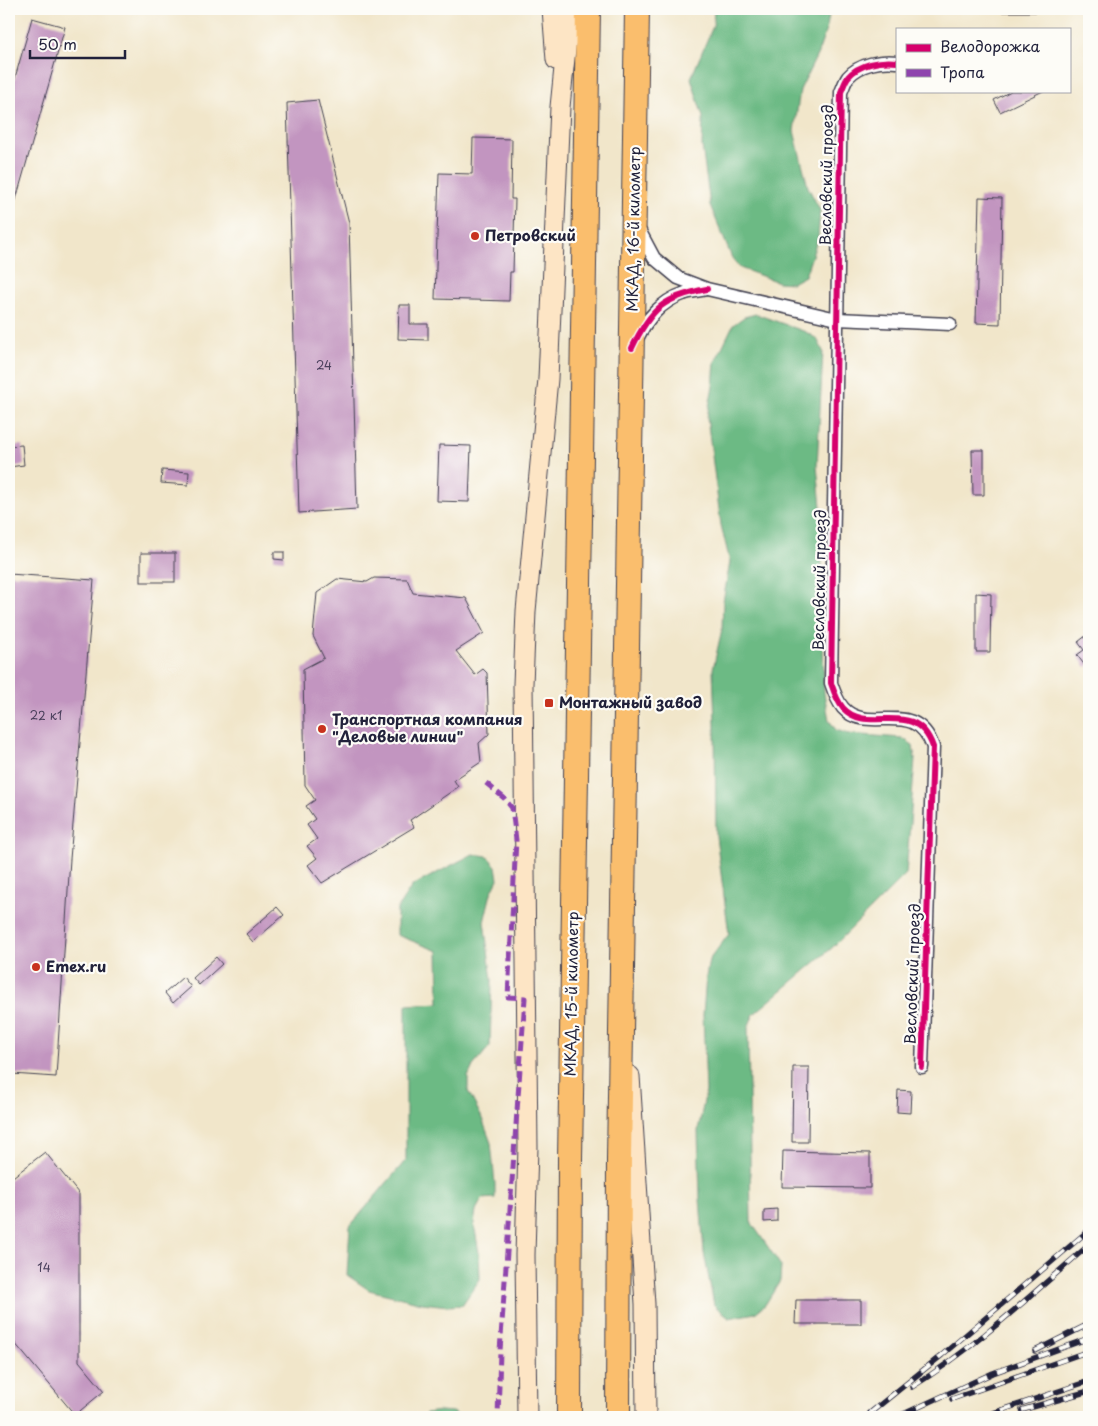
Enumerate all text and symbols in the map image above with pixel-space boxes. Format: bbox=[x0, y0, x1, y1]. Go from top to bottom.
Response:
scale bar bbox=[30, 28, 125, 60]
legend bbox=[896, 28, 1070, 92]
text: 50 m bbox=[38, 32, 77, 55]
text: Велодорожка bbox=[940, 34, 1041, 57]
text: Тропа bbox=[940, 60, 985, 83]
street label: Весловский проезд bbox=[813, 104, 838, 246]
street label: МКАД, 16-й километр bbox=[620, 146, 645, 312]
place label: Петровский bbox=[485, 223, 576, 246]
marker: Петровский bbox=[469, 230, 481, 242]
house number: 24 bbox=[316, 356, 332, 374]
street label: Весловский проезд bbox=[806, 509, 831, 651]
place label: Монтажный завод bbox=[559, 690, 702, 713]
marker: Монтажный завод bbox=[543, 697, 555, 709]
house number: 22 к1 bbox=[30, 706, 62, 724]
place label: Транспортная компания "Деловые линии" bbox=[332, 707, 523, 747]
marker: Транспортная компания "Деловые линии" bbox=[316, 723, 328, 735]
street label: Весловский проезд bbox=[898, 903, 925, 1045]
street label: МКАД, 15-й километр bbox=[558, 911, 583, 1077]
place label: Emex.ru bbox=[46, 954, 106, 977]
marker: Emex.ru bbox=[30, 961, 42, 973]
house number: 14 bbox=[37, 1258, 51, 1276]

